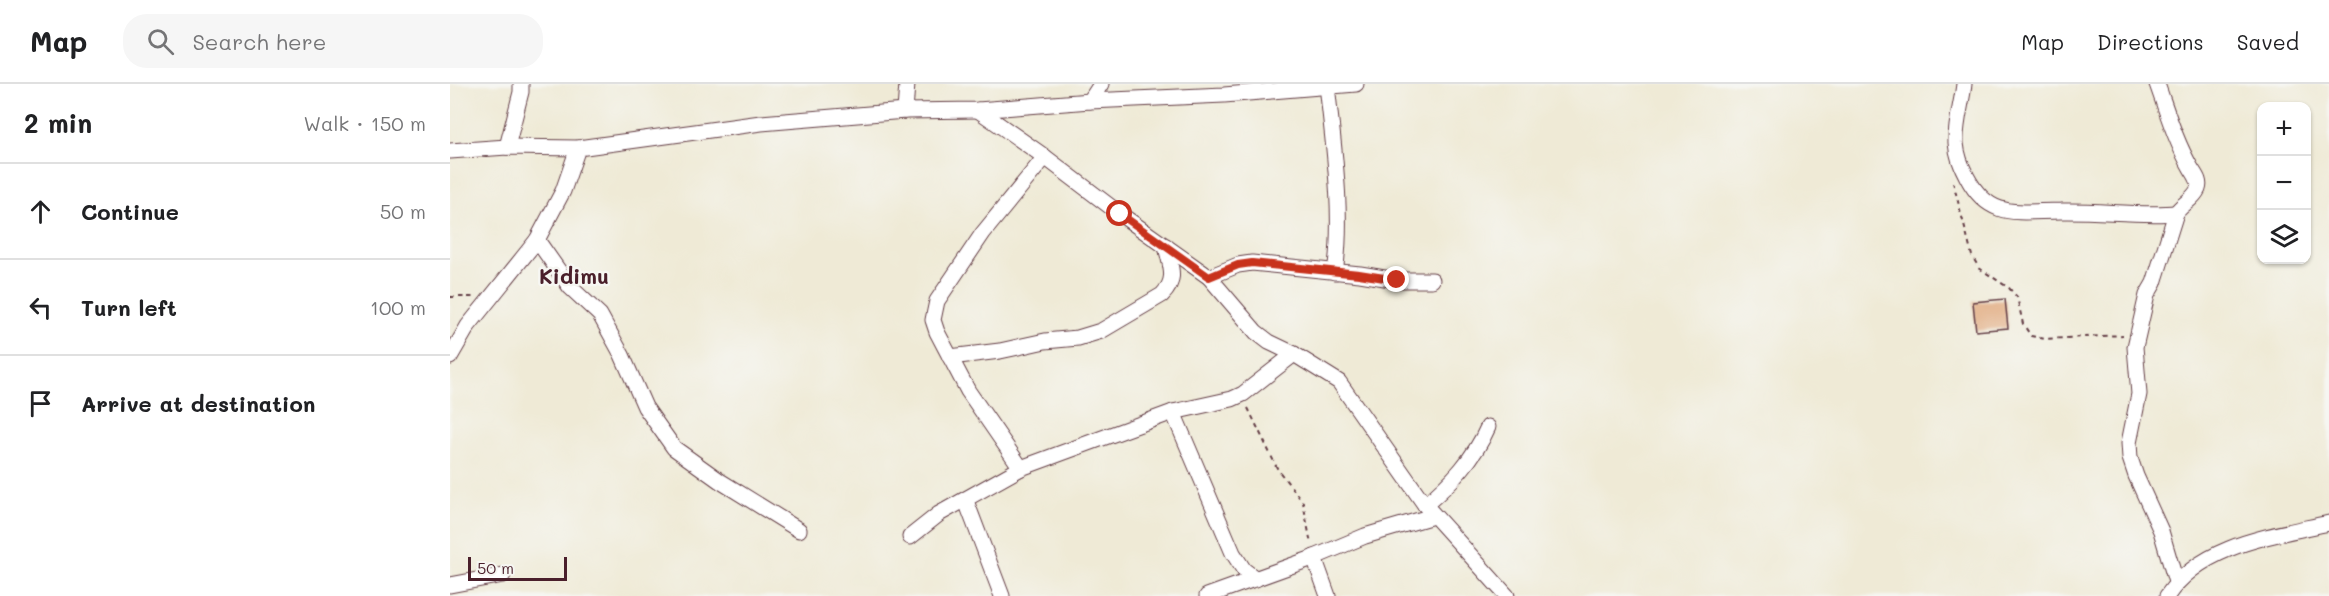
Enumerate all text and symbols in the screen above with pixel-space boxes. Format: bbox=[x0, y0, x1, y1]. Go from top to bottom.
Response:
search box bbox=[123, 14, 543, 68]
text: Map bbox=[30, 23, 87, 59]
icon: search bbox=[144, 25, 177, 58]
text: Search here bbox=[192, 27, 326, 56]
text: Map bbox=[2021, 28, 2064, 55]
text: Directions bbox=[2097, 28, 2204, 55]
text: Saved bbox=[2237, 28, 2299, 55]
map controls bbox=[2257, 102, 2311, 264]
button: + bbox=[2257, 102, 2311, 156]
text: 2 min bbox=[24, 106, 92, 140]
text: Walk · 150 m bbox=[304, 110, 426, 136]
button: − bbox=[2257, 156, 2311, 210]
icon: ahead bbox=[24, 195, 57, 228]
text: Continue bbox=[81, 197, 179, 226]
text: 50 m bbox=[380, 198, 426, 224]
route start bbox=[1106, 200, 1132, 226]
button: layers bbox=[2257, 210, 2311, 264]
district label: Kidimu bbox=[539, 262, 609, 289]
route end bbox=[1383, 266, 1409, 292]
icon: left bbox=[24, 291, 57, 324]
text: Turn left bbox=[81, 293, 177, 322]
text: 100 m bbox=[370, 294, 426, 320]
icon: arrive bbox=[24, 387, 57, 420]
text: Arrive at destination bbox=[81, 389, 316, 418]
scale bar bbox=[468, 554, 567, 582]
text: 50 m bbox=[477, 557, 514, 578]

